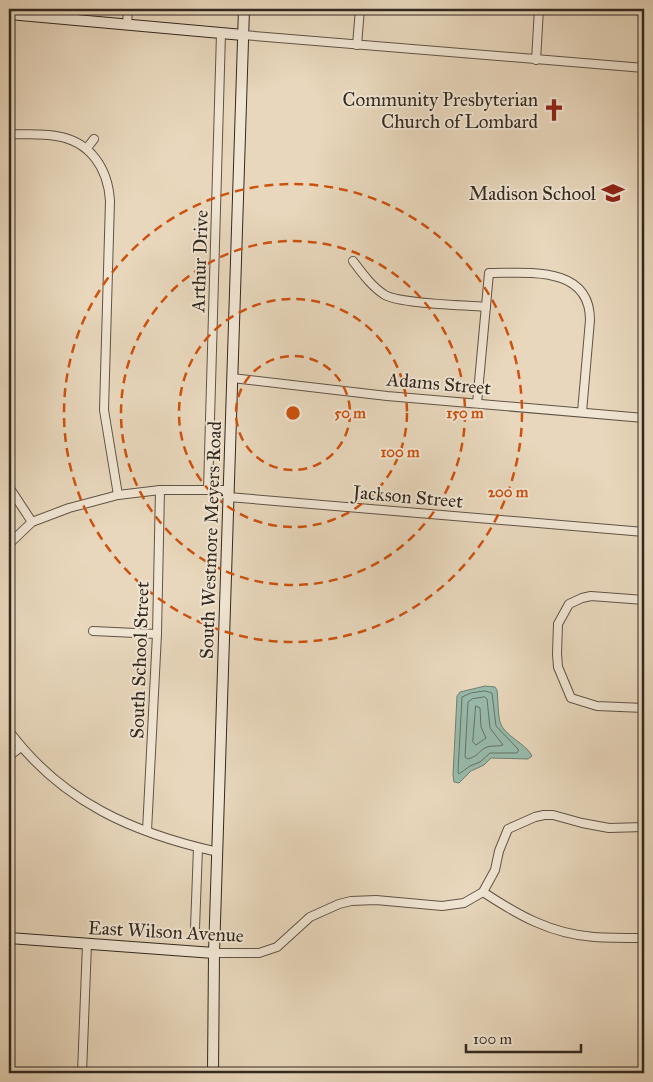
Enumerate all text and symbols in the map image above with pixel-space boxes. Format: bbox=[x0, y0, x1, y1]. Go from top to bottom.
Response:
place label: Community Presbyterian Church of Lombard bbox=[343, 88, 538, 133]
church icon: Community Presbyterian Church of Lombard bbox=[541, 97, 567, 123]
school or university icon: Madison School bbox=[600, 180, 626, 206]
place label: Madison School bbox=[469, 182, 597, 205]
street label: Arthur Drive bbox=[186, 209, 213, 314]
street label: Adams Street bbox=[385, 367, 492, 400]
centre of rings bbox=[284, 404, 302, 422]
text: 50 m bbox=[334, 404, 366, 422]
text: 150 m bbox=[446, 404, 484, 422]
street label: South Westmore Meyers Road bbox=[195, 420, 226, 659]
text: 100 m bbox=[380, 443, 420, 461]
street label: Jackson Street bbox=[350, 480, 464, 514]
text: 200 m bbox=[488, 483, 529, 501]
street label: South School Street bbox=[125, 581, 154, 739]
street label: East Wilson Avenue bbox=[88, 916, 244, 947]
scale bar bbox=[466, 1022, 580, 1054]
text: 100 m bbox=[473, 1030, 513, 1048]

